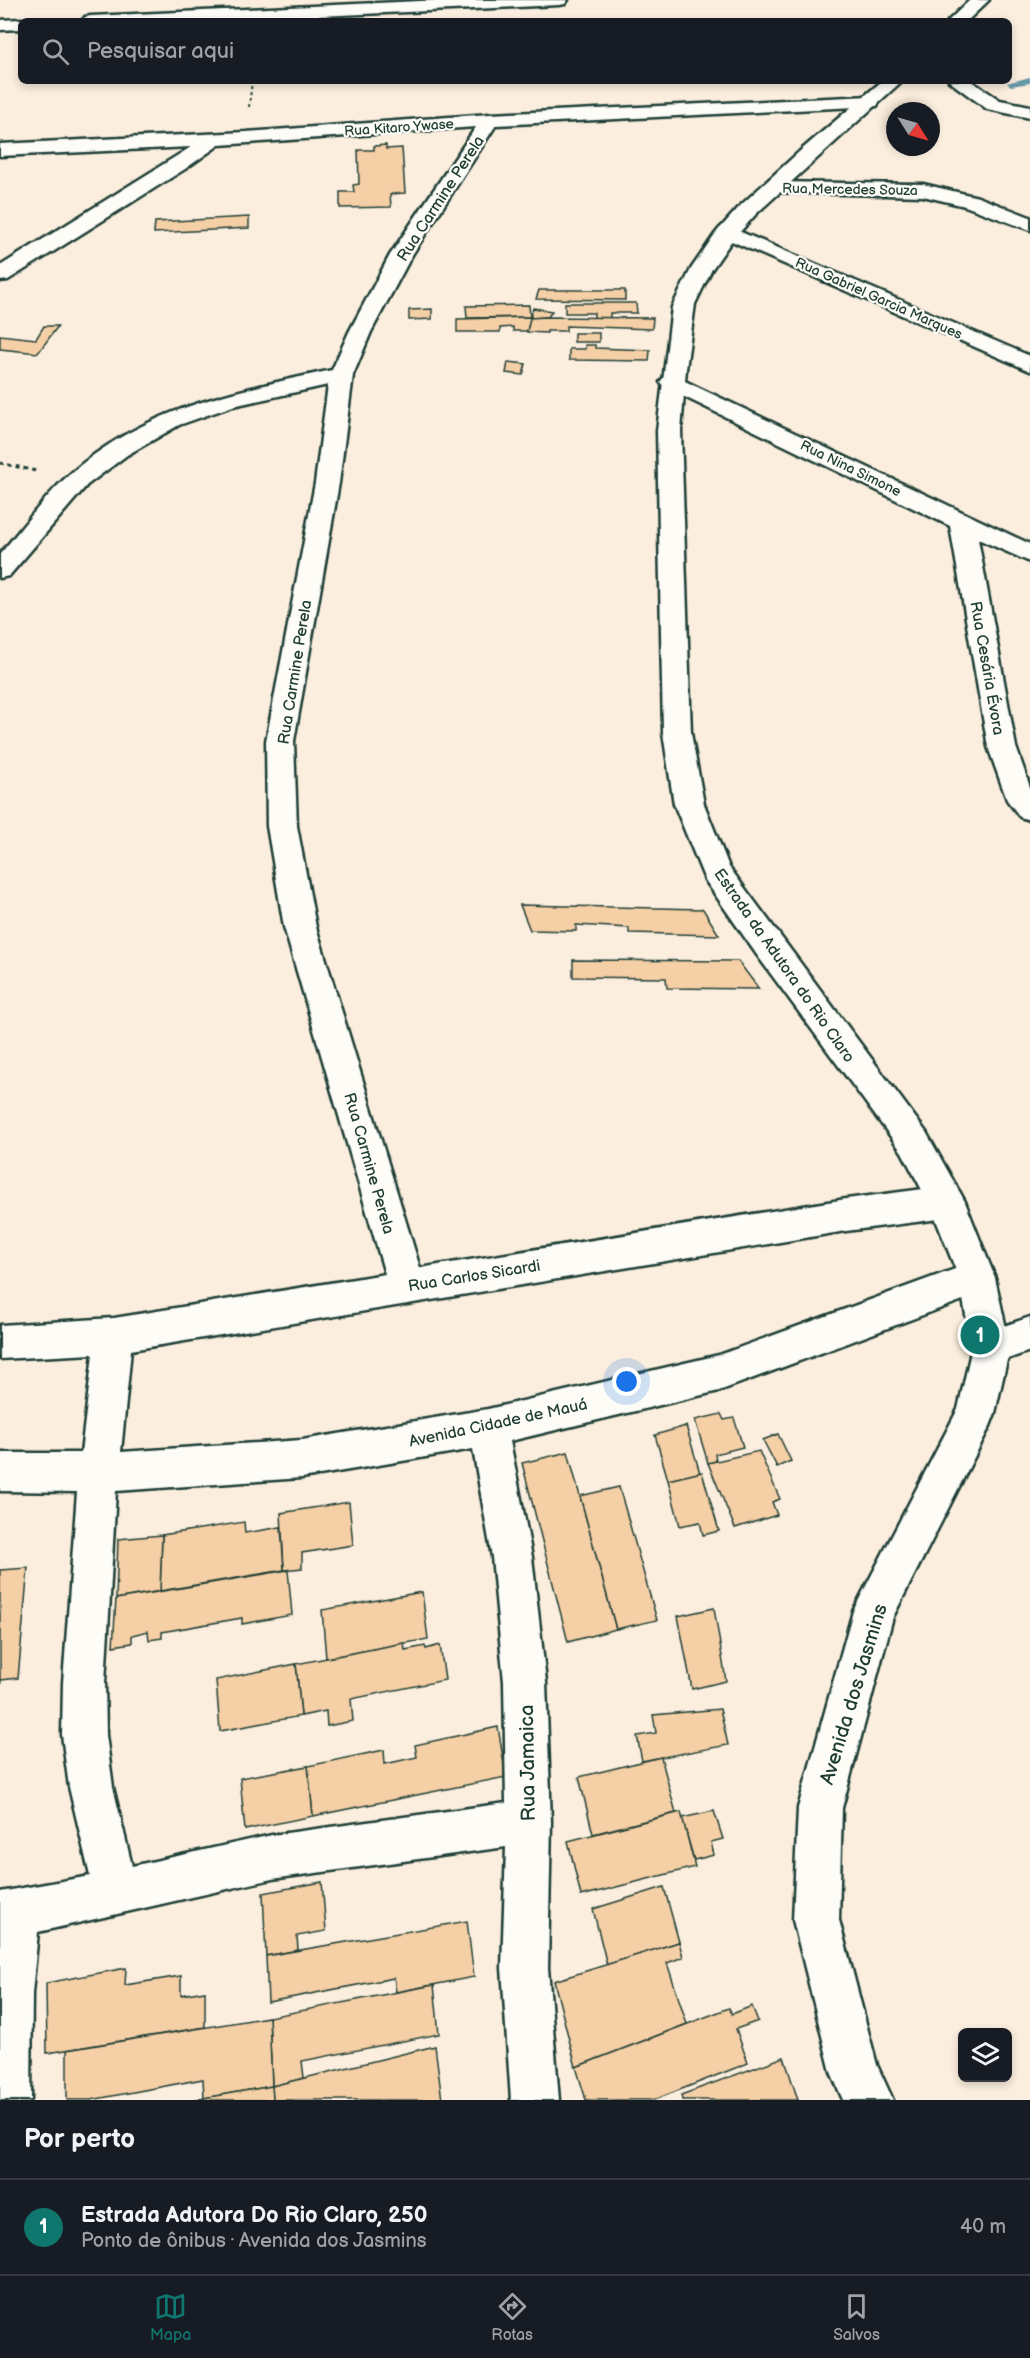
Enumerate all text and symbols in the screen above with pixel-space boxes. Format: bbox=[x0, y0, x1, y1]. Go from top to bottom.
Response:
search box bbox=[18, 18, 1012, 84]
icon: search bbox=[39, 35, 72, 68]
text: Pesquisar aqui bbox=[87, 38, 234, 65]
north arrow bbox=[886, 102, 940, 156]
street label: Rua Kitaro Ywase bbox=[344, 115, 454, 140]
street label: Rua Carmine Perela bbox=[394, 132, 489, 265]
street label: Rua Mercedes Souza bbox=[782, 180, 918, 199]
street label: Rua Gabriel Garcia Marques bbox=[793, 254, 965, 343]
street label: Rua Nina Simone bbox=[798, 437, 904, 500]
street label: Rua Carmine Perela bbox=[275, 599, 316, 746]
street label: Rua Cesária Évora bbox=[965, 599, 1010, 737]
street label: Estrada da Adutora do Rio Claro bbox=[709, 865, 858, 1066]
street label: Rua Carmine Perela bbox=[339, 1091, 398, 1236]
street label: Rua Carlos Sicardi bbox=[407, 1257, 542, 1296]
pin: 1 bbox=[960, 1312, 1000, 1358]
your location bbox=[612, 1367, 641, 1396]
street label: Avenida Cidade de Mauá bbox=[407, 1395, 589, 1452]
street label: Avenida dos Jasmins bbox=[815, 1601, 893, 1788]
street label: Rua Jamaica bbox=[515, 1704, 541, 1822]
map controls bbox=[958, 2028, 1012, 2082]
button: layers bbox=[958, 2028, 1012, 2082]
text: Por perto bbox=[24, 2124, 135, 2155]
text: Estrada Adutora Do Rio Claro, 250 bbox=[81, 2202, 427, 2229]
text: 1 bbox=[39, 2215, 48, 2239]
text: 40 m bbox=[960, 2215, 1006, 2239]
text: Ponto de ônibus · Avenida dos Jasmins bbox=[81, 2229, 427, 2253]
tab: Mapa bbox=[150, 2290, 191, 2345]
tab: Rotas bbox=[491, 2290, 533, 2345]
tab: Salvos bbox=[833, 2290, 880, 2345]

